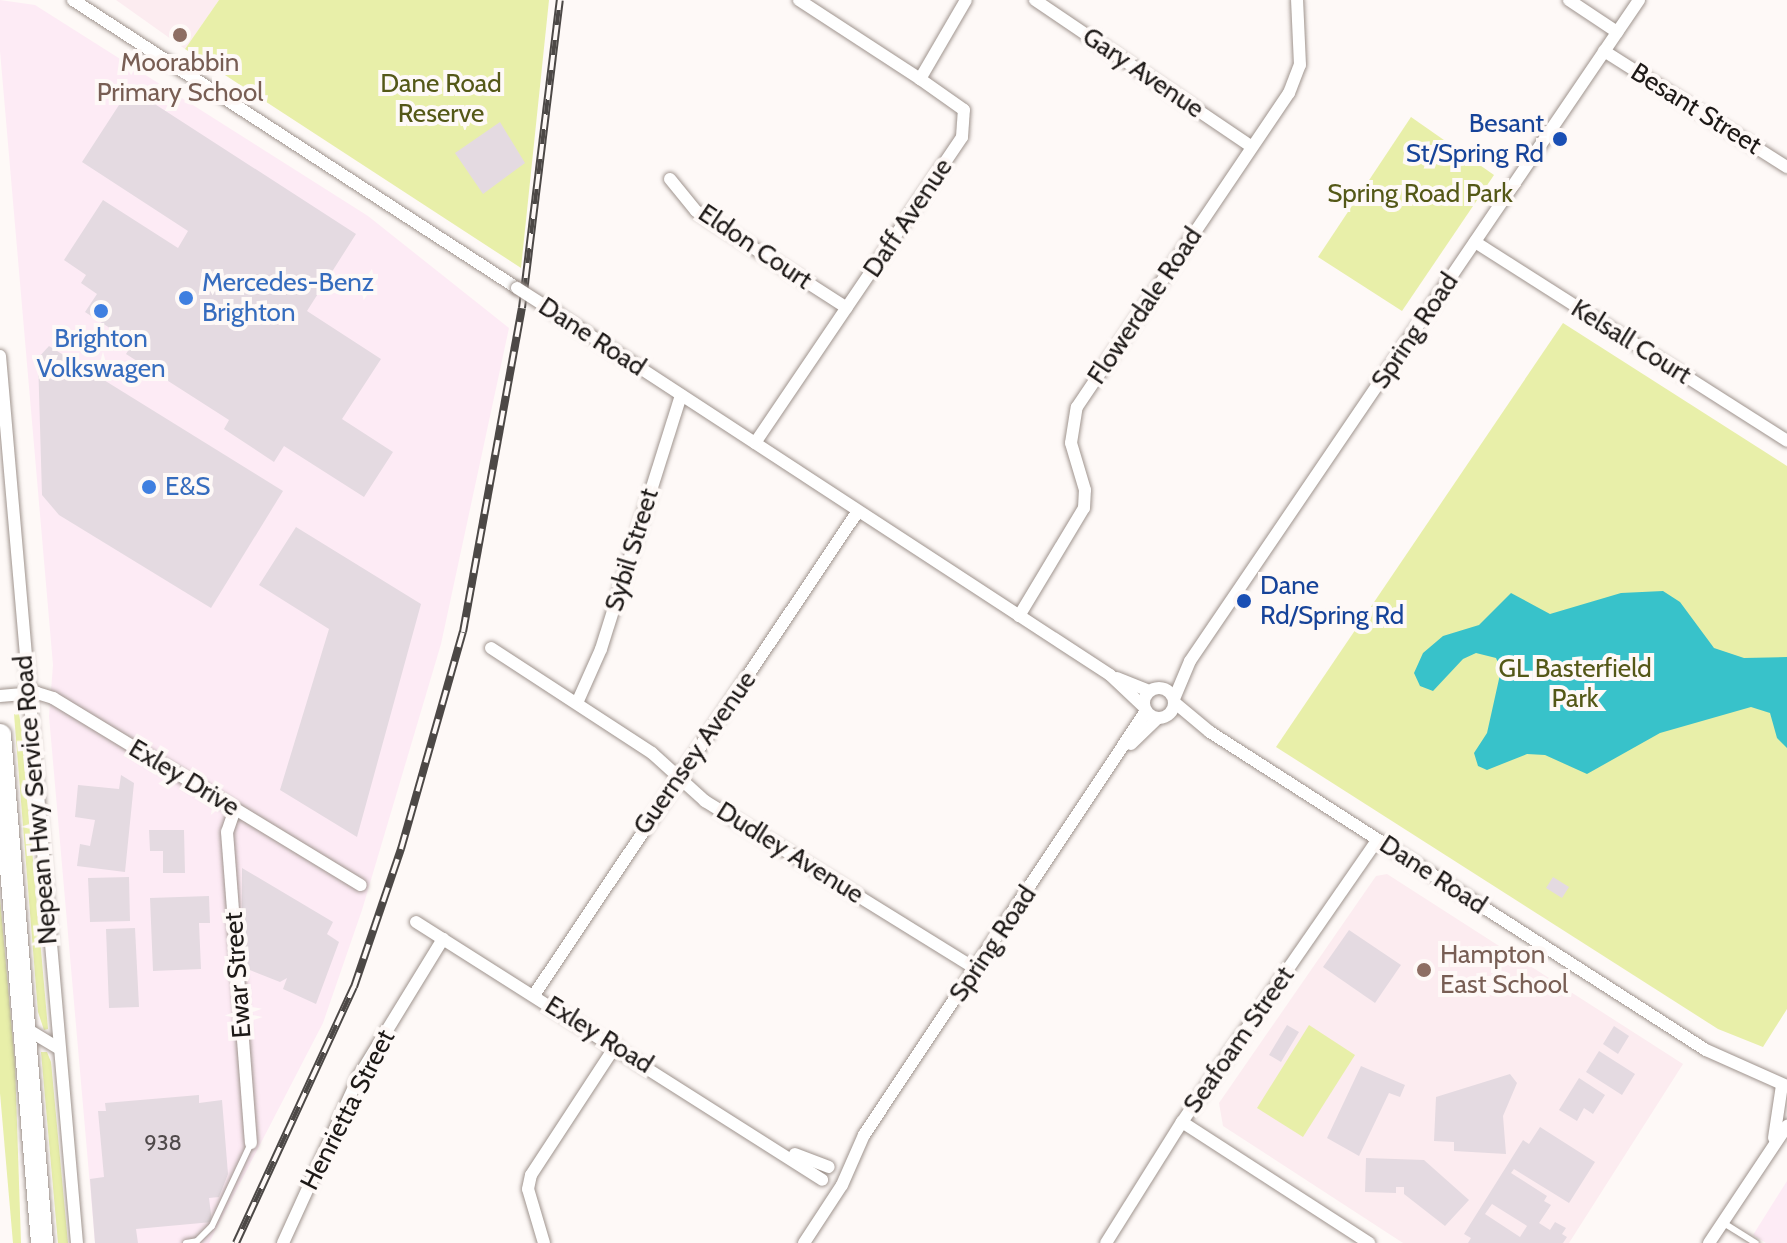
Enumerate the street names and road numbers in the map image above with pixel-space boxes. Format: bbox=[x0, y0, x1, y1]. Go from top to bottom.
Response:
street label: Gary Avenue bbox=[1076, 21, 1210, 125]
street label: Besant Street bbox=[1625, 57, 1767, 161]
street label: Daff Avenue bbox=[857, 153, 959, 283]
street label: Eldon Court bbox=[692, 198, 818, 296]
street label: Flowerdale Road bbox=[1081, 222, 1209, 390]
street label: Spring Road bbox=[1365, 267, 1465, 395]
street label: Dane Road bbox=[533, 291, 651, 383]
street label: Kelsall Court bbox=[1565, 293, 1697, 391]
street label: Sybil Street bbox=[599, 485, 665, 615]
street label: Nepean Hwy Service Road bbox=[8, 654, 64, 946]
street label: Guernsey Avenue bbox=[627, 665, 763, 841]
street label: Exley Drive bbox=[123, 733, 245, 823]
street label: Dudley Avenue bbox=[711, 795, 869, 911]
street label: Dane Road bbox=[1374, 829, 1492, 921]
street label: Spring Road bbox=[943, 880, 1043, 1008]
street label: Ewar Street bbox=[218, 911, 258, 1039]
street label: Seafoam Street bbox=[1177, 961, 1301, 1119]
street label: Exley Road bbox=[539, 990, 659, 1080]
street label: Henrietta Street bbox=[294, 1025, 402, 1195]

